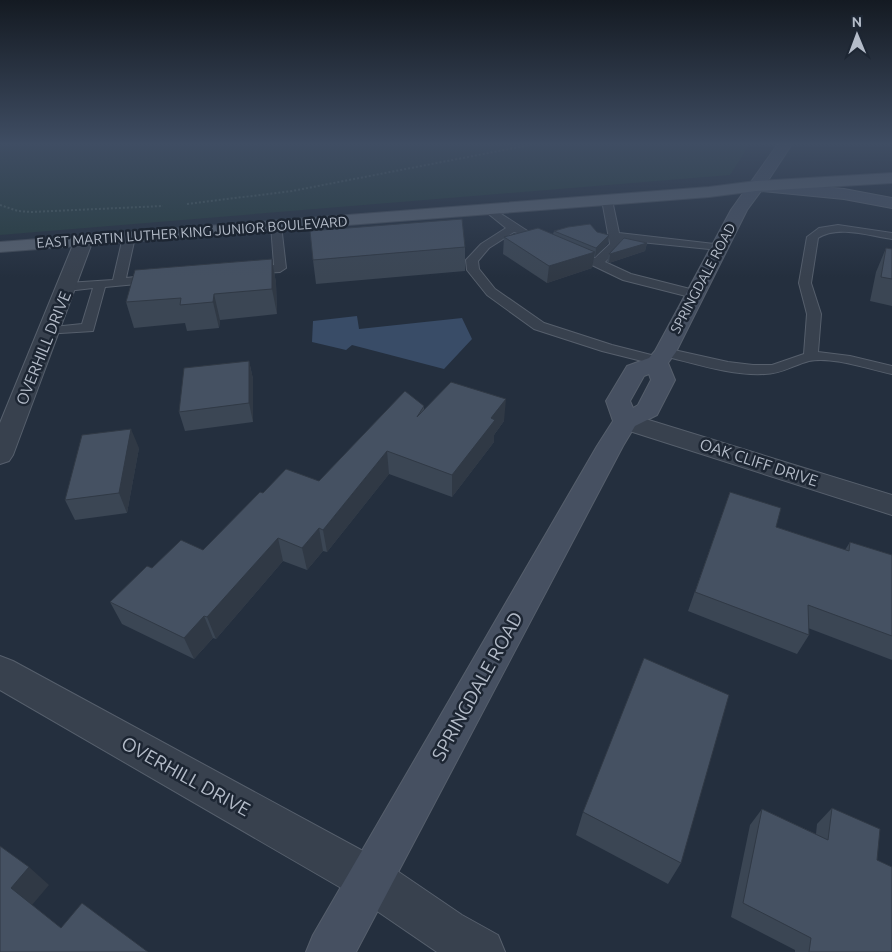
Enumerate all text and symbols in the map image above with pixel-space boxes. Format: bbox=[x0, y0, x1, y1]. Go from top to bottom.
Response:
north arrow bbox=[832, 10, 882, 60]
text: N bbox=[851, 14, 862, 30]
street label: EAST MARTIN LUTHER KING JUNIOR BOULEVARD bbox=[36, 213, 348, 251]
street label: SPRINGDALE ROAD bbox=[667, 220, 739, 336]
street label: OVERHILL DRIVE bbox=[12, 288, 74, 408]
street label: OAK CLIFF DRIVE bbox=[698, 434, 820, 490]
street label: SPRINGDALE ROAD bbox=[427, 608, 527, 764]
street label: OVERHILL DRIVE bbox=[118, 732, 254, 820]

